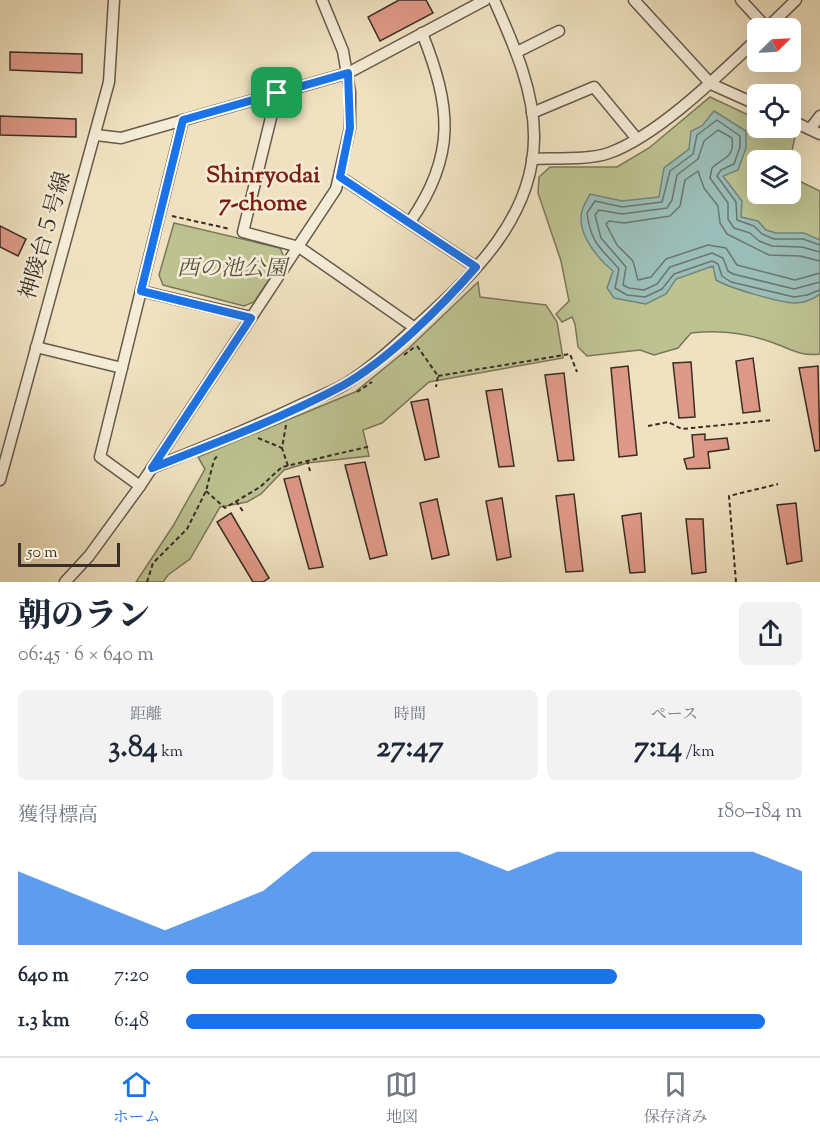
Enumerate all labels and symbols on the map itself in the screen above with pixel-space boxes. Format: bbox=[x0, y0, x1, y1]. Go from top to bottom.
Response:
north arrow bbox=[747, 18, 801, 72]
pin bbox=[251, 67, 302, 118]
district label: Shinryodai 7-chome bbox=[206, 159, 320, 221]
street label: 神陵台５号線 bbox=[13, 168, 81, 304]
park label: 西の池公園 bbox=[177, 254, 290, 286]
scale bar bbox=[18, 540, 120, 568]

